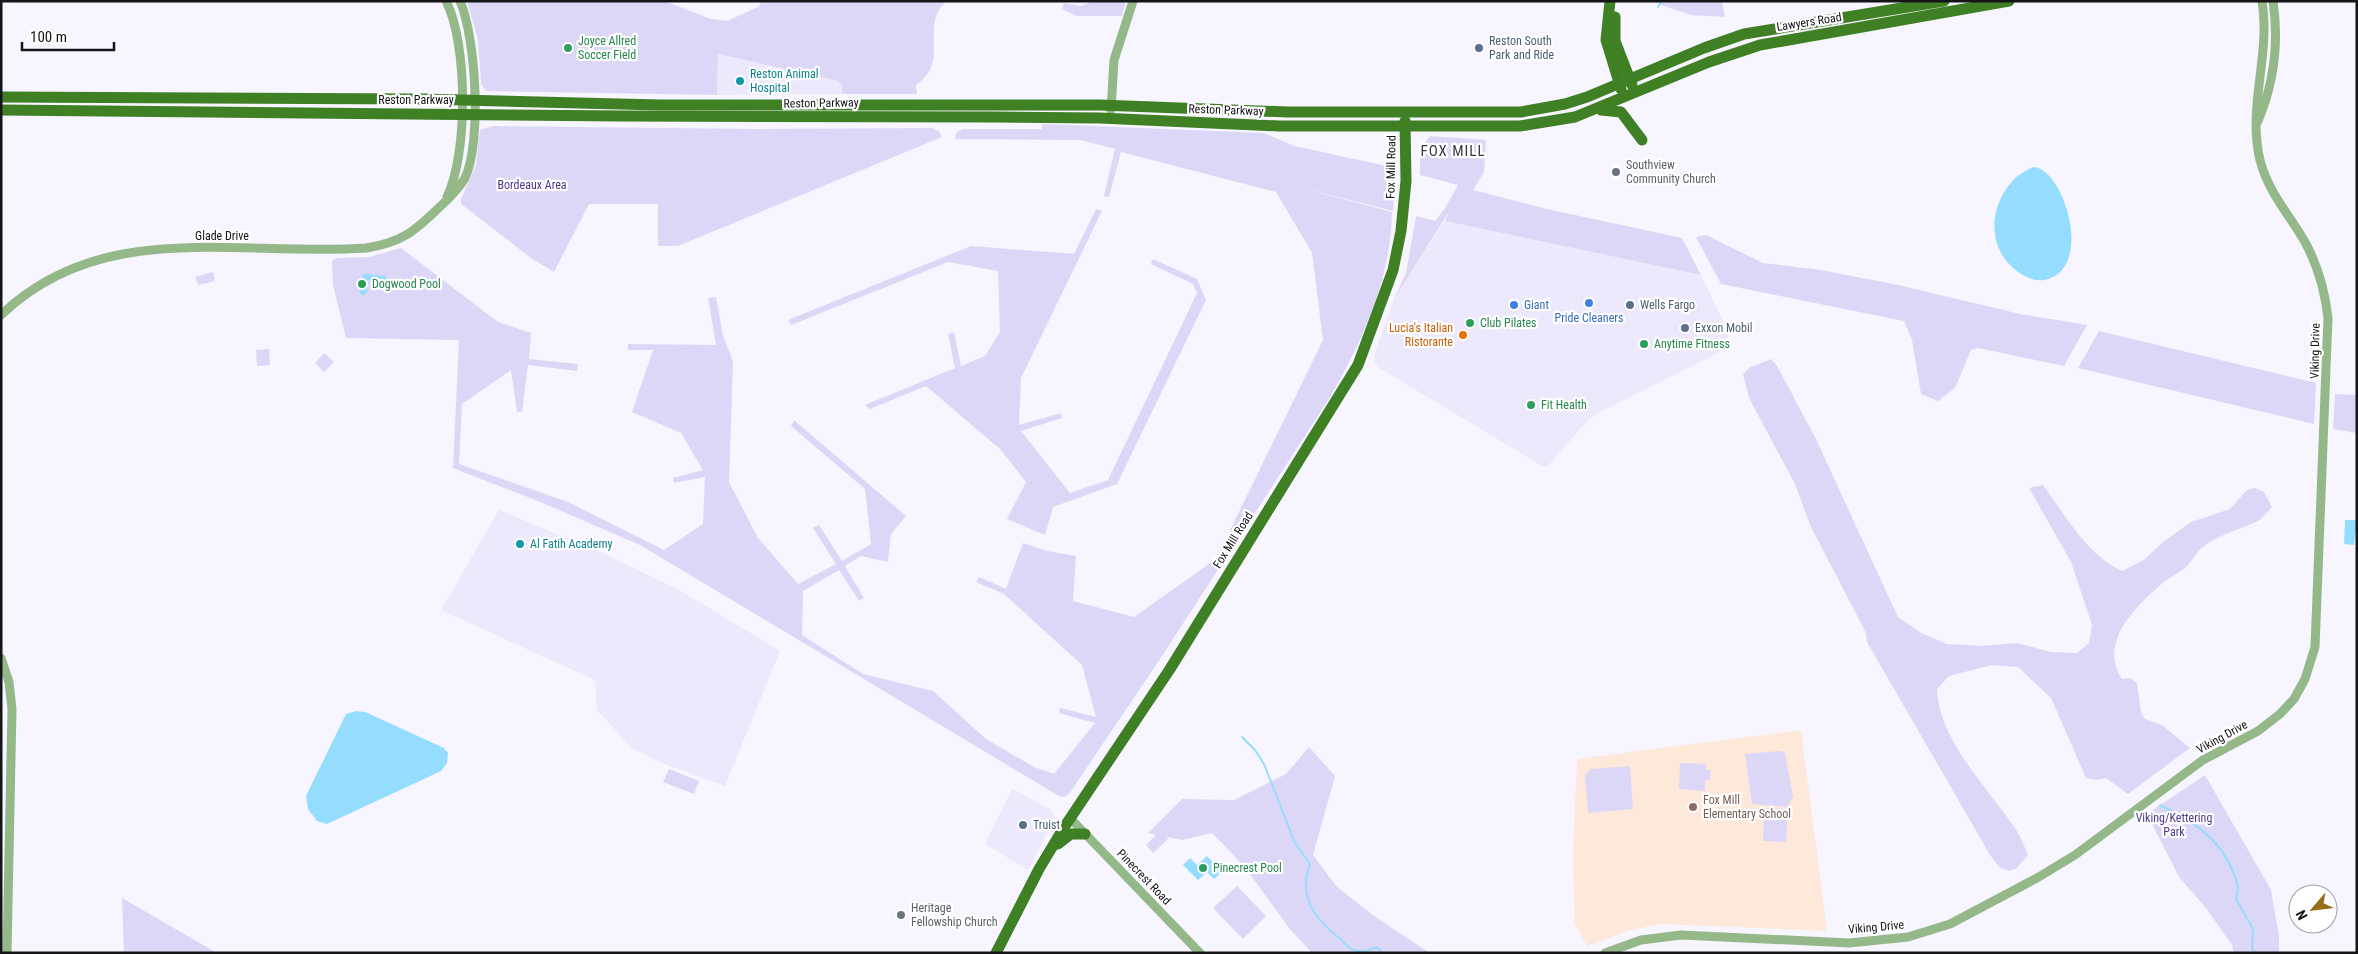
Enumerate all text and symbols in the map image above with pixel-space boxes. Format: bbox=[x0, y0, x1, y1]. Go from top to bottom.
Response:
street label: Lawyers Road bbox=[1775, 10, 1843, 34]
scale bar bbox=[22, 20, 115, 52]
text: 100 m bbox=[30, 28, 67, 46]
place label: Joyce Allred Soccer Field bbox=[578, 34, 636, 62]
place label: Reston South Park and Ride bbox=[1489, 34, 1554, 62]
marker: Joyce Allred Soccer Field bbox=[562, 42, 574, 54]
marker: Reston South Park and Ride bbox=[1473, 42, 1485, 54]
place label: Reston Animal Hospital bbox=[750, 67, 819, 95]
marker: Reston Animal Hospital bbox=[734, 75, 746, 87]
street label: Reston Parkway bbox=[378, 93, 454, 107]
street label: Reston Parkway bbox=[783, 95, 859, 111]
street label: Reston Parkway bbox=[1188, 102, 1264, 118]
street label: Fox Mill Road bbox=[1383, 135, 1399, 199]
district label: FOX MILL bbox=[1420, 142, 1486, 160]
place label: Southview Community Church bbox=[1626, 158, 1716, 186]
marker: Southview Community Church bbox=[1610, 166, 1622, 178]
park label: Bordeaux Area bbox=[497, 178, 567, 192]
street label: Glade Drive bbox=[195, 229, 249, 243]
place label: Dogwood Pool bbox=[372, 277, 441, 291]
marker: Dogwood Pool bbox=[356, 278, 368, 290]
marker: Pride Cleaners bbox=[1583, 297, 1595, 309]
place label: Giant bbox=[1524, 298, 1549, 312]
place label: Wells Fargo bbox=[1640, 298, 1695, 312]
marker: Giant bbox=[1508, 299, 1520, 311]
marker: Wells Fargo bbox=[1624, 299, 1636, 311]
place label: Pride Cleaners bbox=[1555, 311, 1623, 325]
place label: Club Pilates bbox=[1480, 316, 1537, 330]
marker: Club Pilates bbox=[1464, 317, 1476, 329]
place label: Lucia's Italian Ristorante bbox=[1389, 321, 1453, 349]
place label: Exxon Mobil bbox=[1695, 321, 1753, 335]
marker: Exxon Mobil bbox=[1679, 322, 1691, 334]
street label: Viking Drive bbox=[2308, 322, 2322, 379]
marker: Lucia's Italian Ristorante bbox=[1457, 329, 1469, 341]
place label: Anytime Fitness bbox=[1654, 337, 1730, 351]
marker: Anytime Fitness bbox=[1638, 338, 1650, 350]
place label: Fit Health bbox=[1541, 398, 1587, 412]
marker: Fit Health bbox=[1525, 399, 1537, 411]
street label: Fox Mill Road bbox=[1210, 509, 1256, 571]
place label: Al Fatih Academy bbox=[530, 537, 612, 551]
marker: Al Fatih Academy bbox=[514, 538, 526, 550]
street label: Viking Drive bbox=[2194, 717, 2250, 757]
place label: Fox Mill Elementary School bbox=[1703, 793, 1791, 821]
marker: Fox Mill Elementary School bbox=[1687, 801, 1699, 813]
park label: Viking/Kettering Park bbox=[2136, 811, 2212, 839]
place label: Truist bbox=[1033, 818, 1060, 832]
marker: Truist bbox=[1017, 819, 1029, 831]
street label: Pinecrest Road bbox=[1114, 846, 1174, 908]
place label: Pinecrest Pool bbox=[1213, 861, 1282, 875]
marker: Pinecrest Pool bbox=[1197, 862, 1209, 874]
north arrow bbox=[2288, 884, 2338, 934]
place label: Heritage Fellowship Church bbox=[911, 901, 998, 929]
text: N bbox=[2292, 908, 2311, 923]
marker: Heritage Fellowship Church bbox=[895, 909, 907, 921]
street label: Viking Drive bbox=[1847, 918, 1905, 936]

